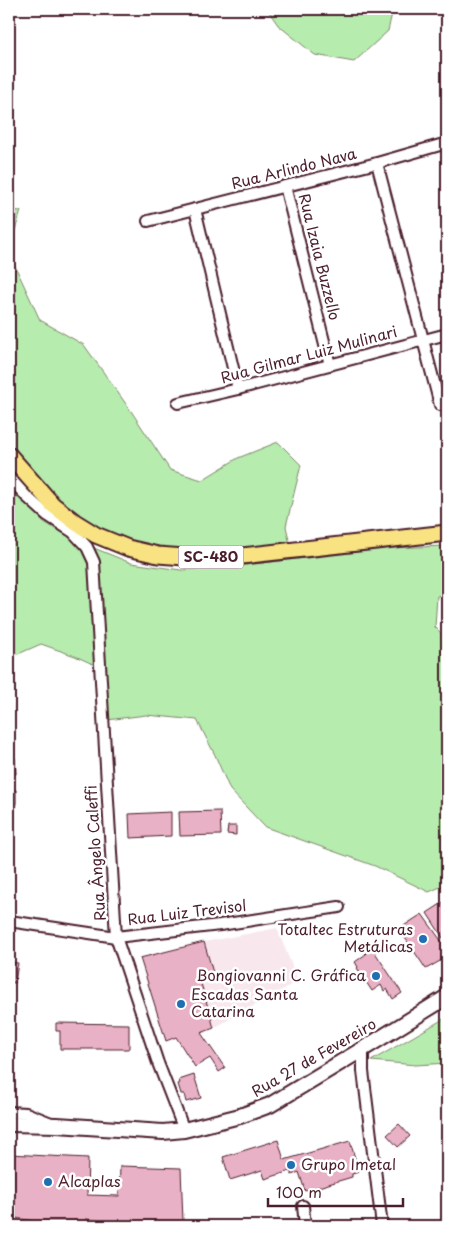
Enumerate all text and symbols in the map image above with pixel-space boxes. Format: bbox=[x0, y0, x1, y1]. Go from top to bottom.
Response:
street label: Rua Arlindo Nava bbox=[229, 141, 359, 194]
street label: Rua Izaia Buzzello bbox=[294, 191, 347, 322]
street label: Rua Gilmar Luiz Mulinari bbox=[218, 319, 399, 388]
road number: SC-480 bbox=[178, 546, 244, 568]
street label: Rua Ângelo Caleffi bbox=[78, 784, 111, 922]
street label: Rua Luiz Trevisol bbox=[126, 893, 248, 930]
place label: Totaltec Estruturas Metálicas bbox=[277, 917, 413, 957]
marker: Totaltec Estruturas Metálicas bbox=[417, 933, 429, 945]
place label: Bongiovanni C. Gráfica bbox=[196, 963, 367, 986]
marker: Bongiovanni C. Gráfica bbox=[370, 970, 382, 982]
place label: Escadas Santa Catarina bbox=[191, 982, 298, 1022]
marker: Escadas Santa Catarina bbox=[175, 998, 187, 1010]
street label: Rua 27 de Fevereiro bbox=[247, 1012, 380, 1102]
place label: Grupo Imetal bbox=[301, 1152, 396, 1175]
marker: Grupo Imetal bbox=[285, 1159, 297, 1171]
place label: Alcaplas bbox=[58, 1169, 121, 1192]
scale bar bbox=[268, 1175, 404, 1207]
marker: Alcaplas bbox=[42, 1176, 54, 1188]
text: 100 m bbox=[276, 1180, 322, 1203]

